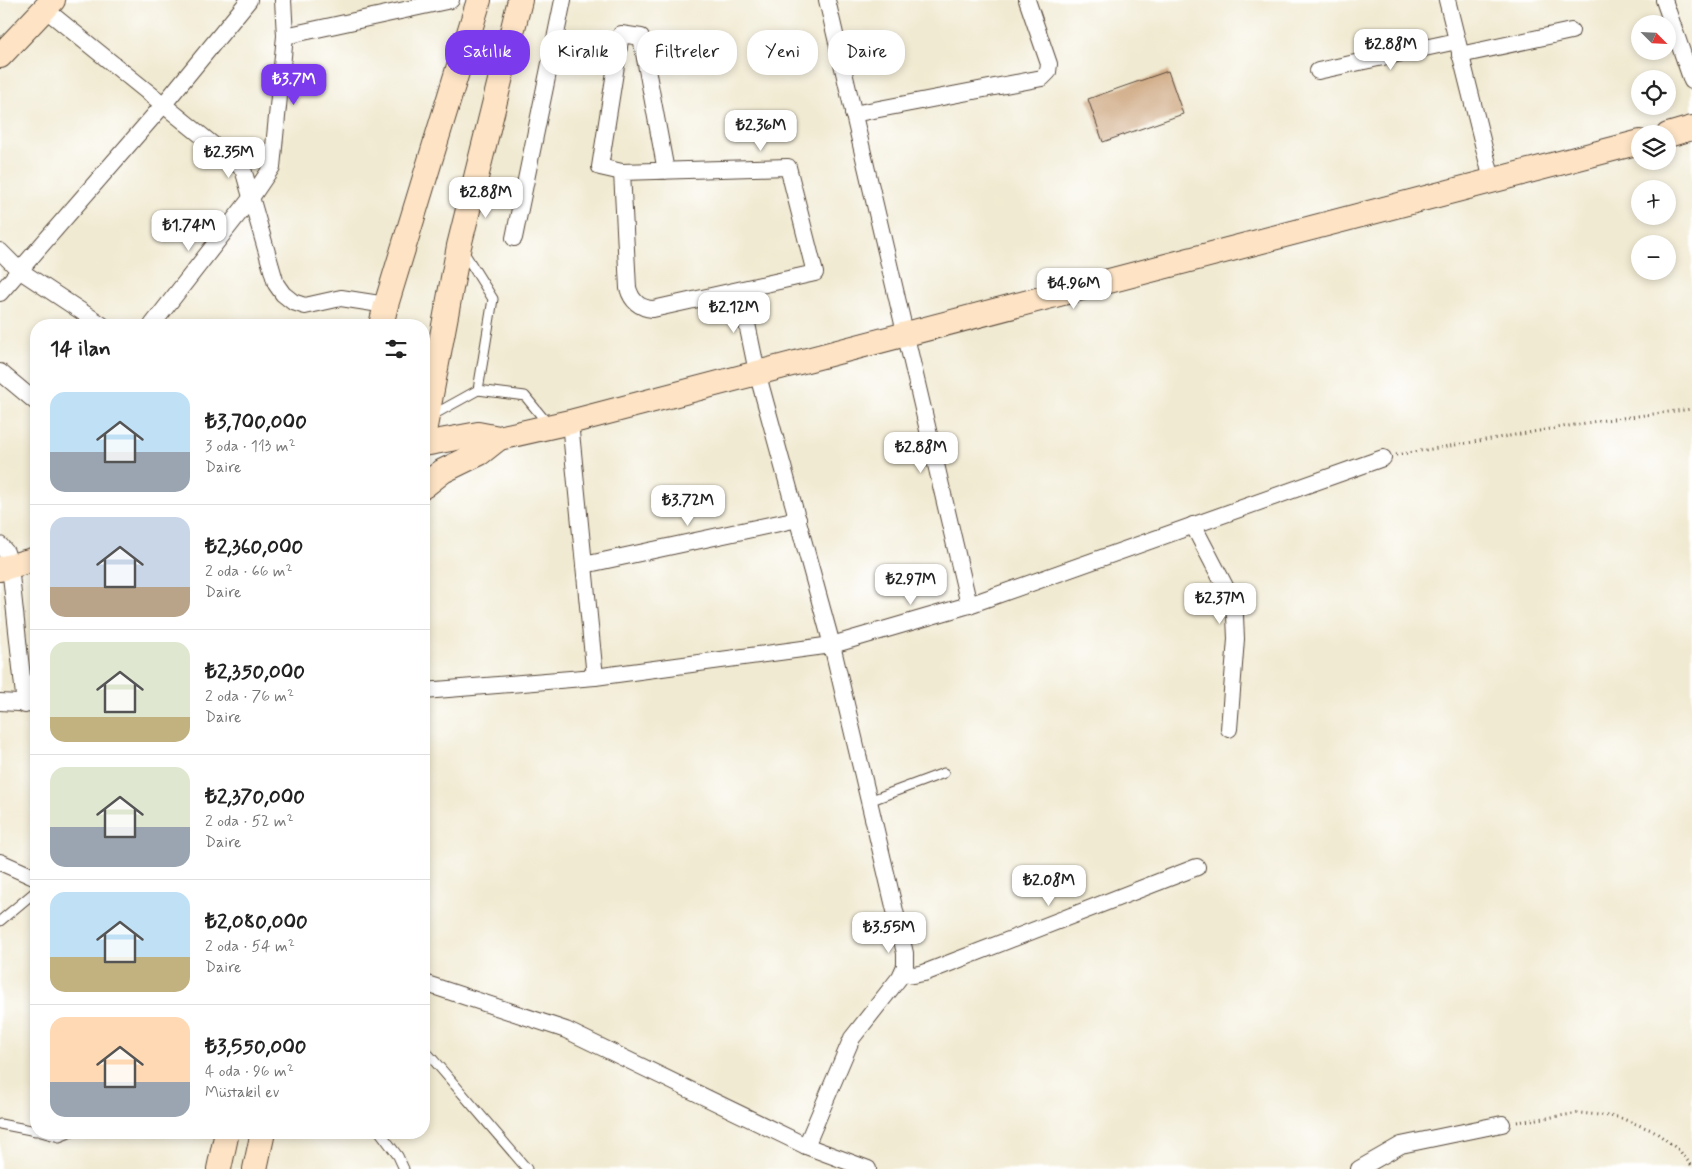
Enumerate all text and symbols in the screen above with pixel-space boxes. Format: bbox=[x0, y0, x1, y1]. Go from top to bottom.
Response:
north arrow bbox=[1631, 15, 1676, 60]
map controls bbox=[1631, 15, 1676, 280]
pin: ₺2.88M bbox=[1350, 28, 1432, 71]
chip: Satılık bbox=[445, 30, 530, 75]
chip: Kiralık bbox=[540, 30, 627, 75]
chip: Filtreler bbox=[637, 30, 737, 75]
chip: Yeni bbox=[747, 30, 818, 75]
chip: Daire bbox=[828, 30, 905, 75]
text: ₺2.88M bbox=[1365, 34, 1417, 55]
pin: ₺3.7M bbox=[259, 64, 329, 106]
text: ₺3.7M bbox=[272, 69, 316, 90]
button: locate bbox=[1631, 70, 1676, 115]
pin: ₺2.36M bbox=[720, 110, 802, 152]
text: ₺2.36M bbox=[736, 115, 786, 136]
button: layers bbox=[1631, 125, 1676, 170]
pin: ₺2.35M bbox=[188, 136, 270, 179]
text: ₺2.35M bbox=[204, 142, 254, 163]
pin: ₺2.88M bbox=[445, 176, 527, 219]
button: + bbox=[1631, 180, 1676, 225]
text: ₺2.88M bbox=[460, 182, 512, 203]
pin: ₺1.74M bbox=[148, 210, 230, 252]
text: ₺1.74M bbox=[162, 215, 216, 236]
button: − bbox=[1631, 235, 1676, 280]
pin: ₺4.96M bbox=[1033, 268, 1115, 310]
text: ₺4.96M bbox=[1048, 273, 1100, 294]
pin: ₺2.12M bbox=[693, 292, 775, 334]
text: ₺2.12M bbox=[709, 297, 759, 318]
text: 14 ilan bbox=[50, 335, 111, 363]
icon: filters bbox=[382, 335, 410, 363]
text: ₺3,700,000 bbox=[205, 408, 307, 436]
icon: home bbox=[90, 412, 150, 472]
pin: ₺2.88M bbox=[880, 432, 962, 474]
text: 3 oda · 113 m² bbox=[205, 436, 296, 457]
text: ₺2.88M bbox=[895, 437, 947, 458]
text: Daire bbox=[205, 457, 241, 478]
pin: ₺3.72M bbox=[647, 484, 729, 527]
text: ₺3.72M bbox=[662, 490, 714, 511]
text: ₺2,360,000 bbox=[205, 533, 303, 561]
icon: home bbox=[90, 537, 150, 597]
text: 2 oda · 66 m² bbox=[205, 561, 293, 582]
pin: ₺2.97M bbox=[870, 564, 952, 606]
text: ₺2.97M bbox=[886, 569, 936, 590]
text: Daire bbox=[205, 582, 241, 603]
pin: ₺2.37M bbox=[1179, 582, 1261, 625]
text: ₺2.37M bbox=[1195, 588, 1245, 609]
text: ₺2,350,000 bbox=[205, 658, 305, 686]
icon: home bbox=[90, 662, 150, 722]
text: 2 oda · 76 m² bbox=[205, 686, 294, 707]
text: Daire bbox=[205, 707, 241, 728]
text: ₺2,370,000 bbox=[205, 783, 305, 811]
icon: home bbox=[90, 787, 150, 847]
text: 2 oda · 52 m² bbox=[205, 811, 294, 832]
text: Daire bbox=[205, 832, 241, 853]
pin: ₺2.08M bbox=[1008, 864, 1090, 907]
text: ₺2.08M bbox=[1023, 870, 1075, 891]
text: ₺2,080,000 bbox=[205, 908, 308, 936]
icon: home bbox=[90, 912, 150, 972]
pin: ₺3.55M bbox=[848, 912, 930, 954]
text: ₺3.55M bbox=[863, 917, 915, 938]
text: 2 oda · 54 m² bbox=[205, 936, 295, 957]
text: Daire bbox=[205, 957, 241, 978]
text: ₺3,550,000 bbox=[205, 1033, 307, 1061]
icon: home bbox=[90, 1037, 150, 1097]
text: 4 oda · 96 m² bbox=[205, 1061, 294, 1082]
text: Müstakil ev bbox=[205, 1082, 279, 1103]

